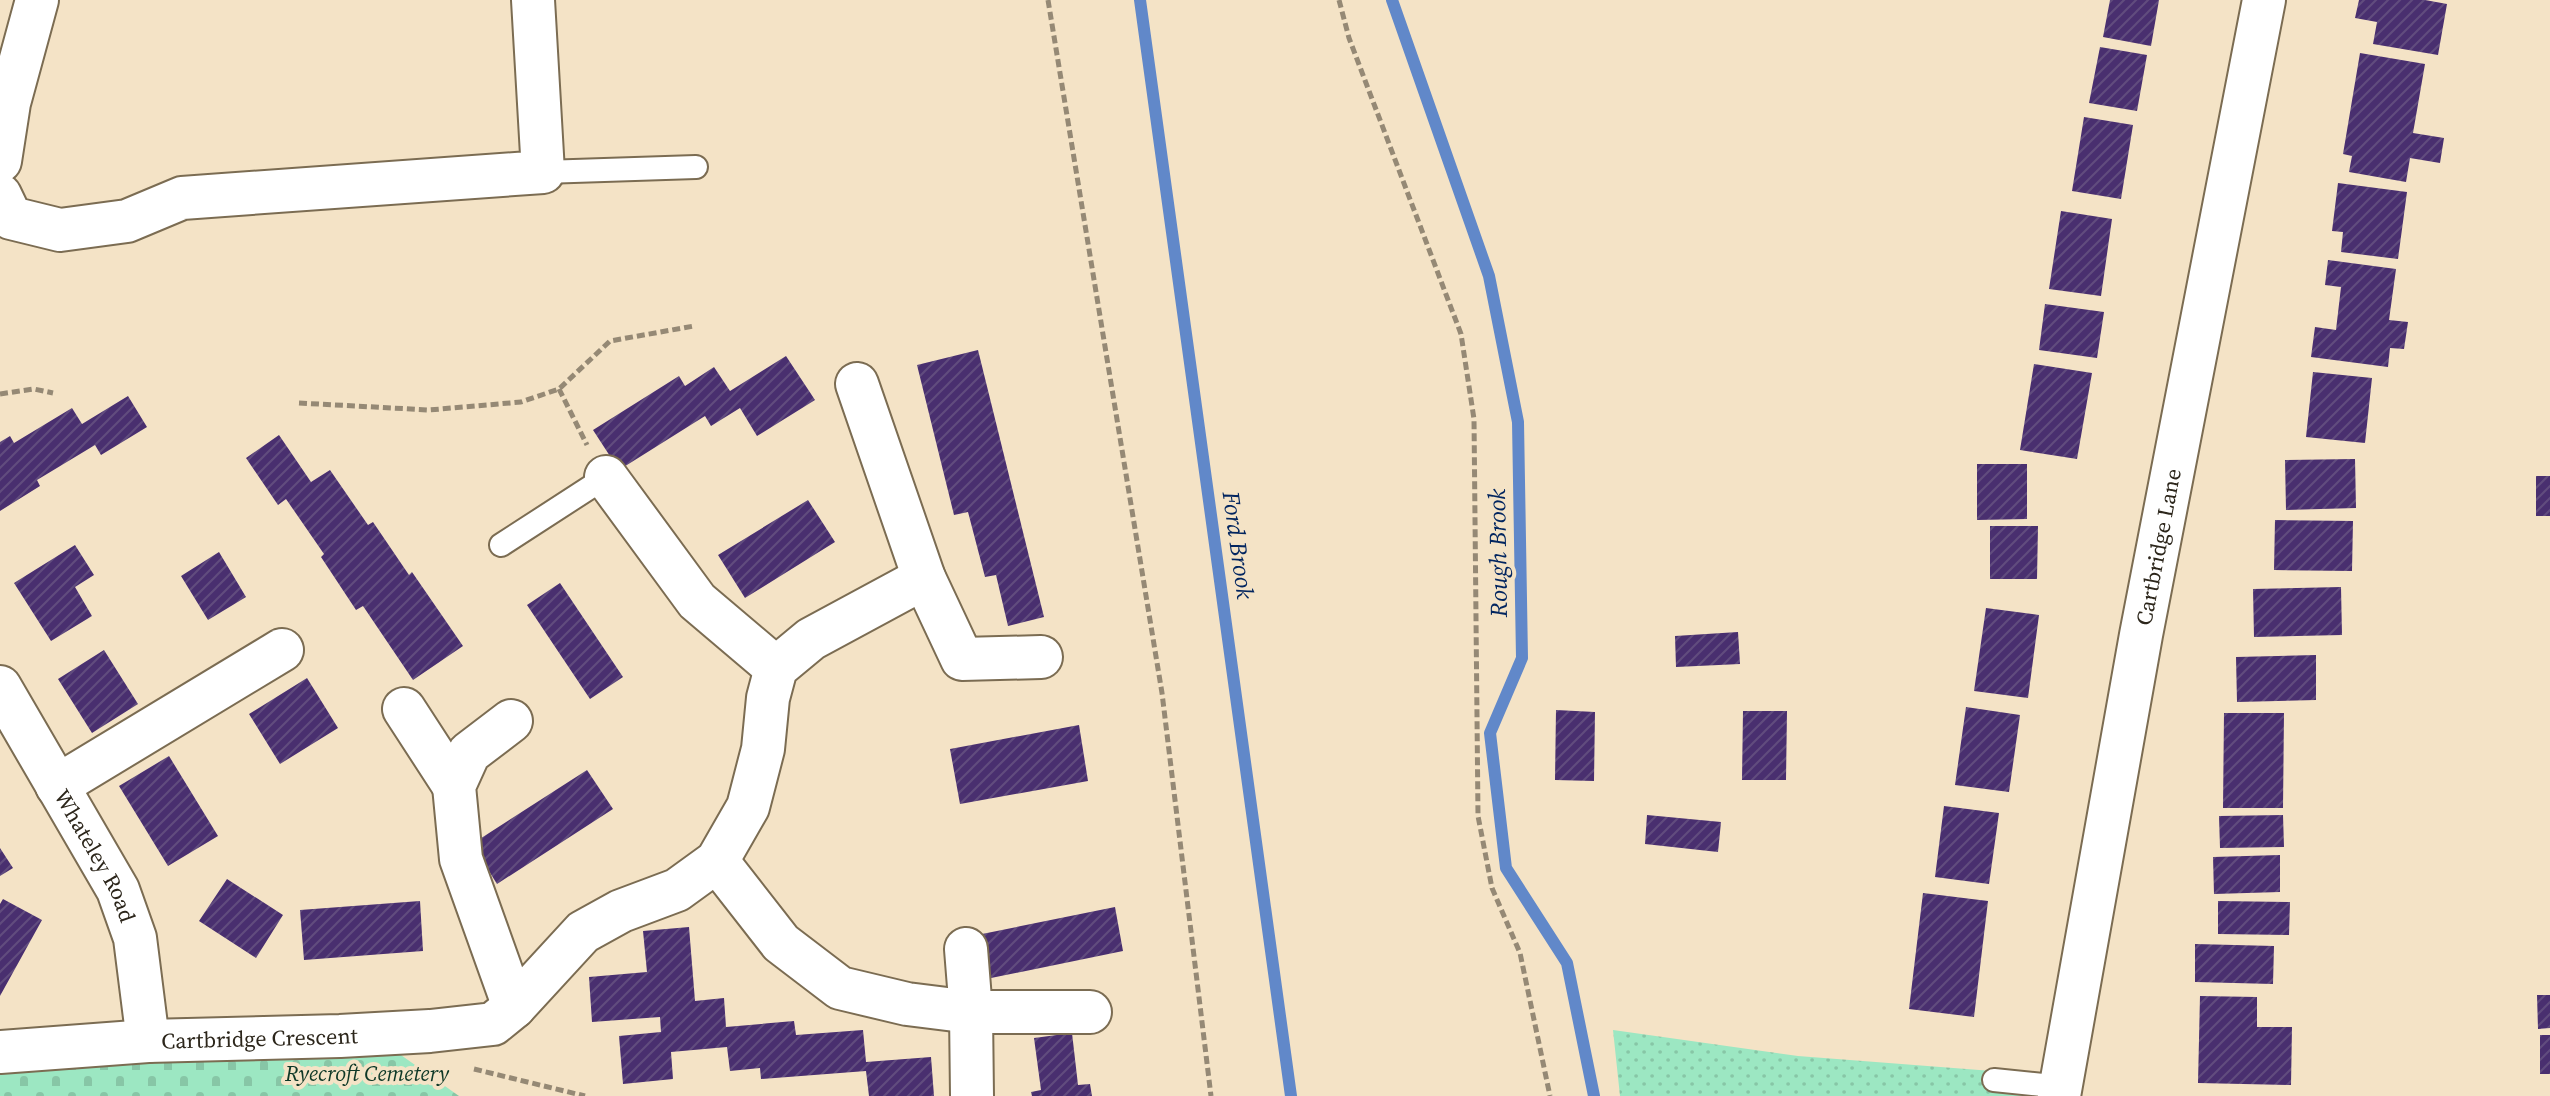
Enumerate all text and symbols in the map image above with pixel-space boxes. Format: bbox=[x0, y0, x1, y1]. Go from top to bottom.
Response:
street label: Cartbridge Lane bbox=[2128, 466, 2188, 628]
water label: Ford Brook bbox=[1214, 488, 1262, 602]
water label: Rough Brook bbox=[1480, 488, 1515, 619]
street label: Whateley Road bbox=[47, 783, 143, 927]
street label: Cartbridge Crescent bbox=[161, 1020, 359, 1056]
park label: Ryecroft Cemetery bbox=[284, 1058, 450, 1088]

